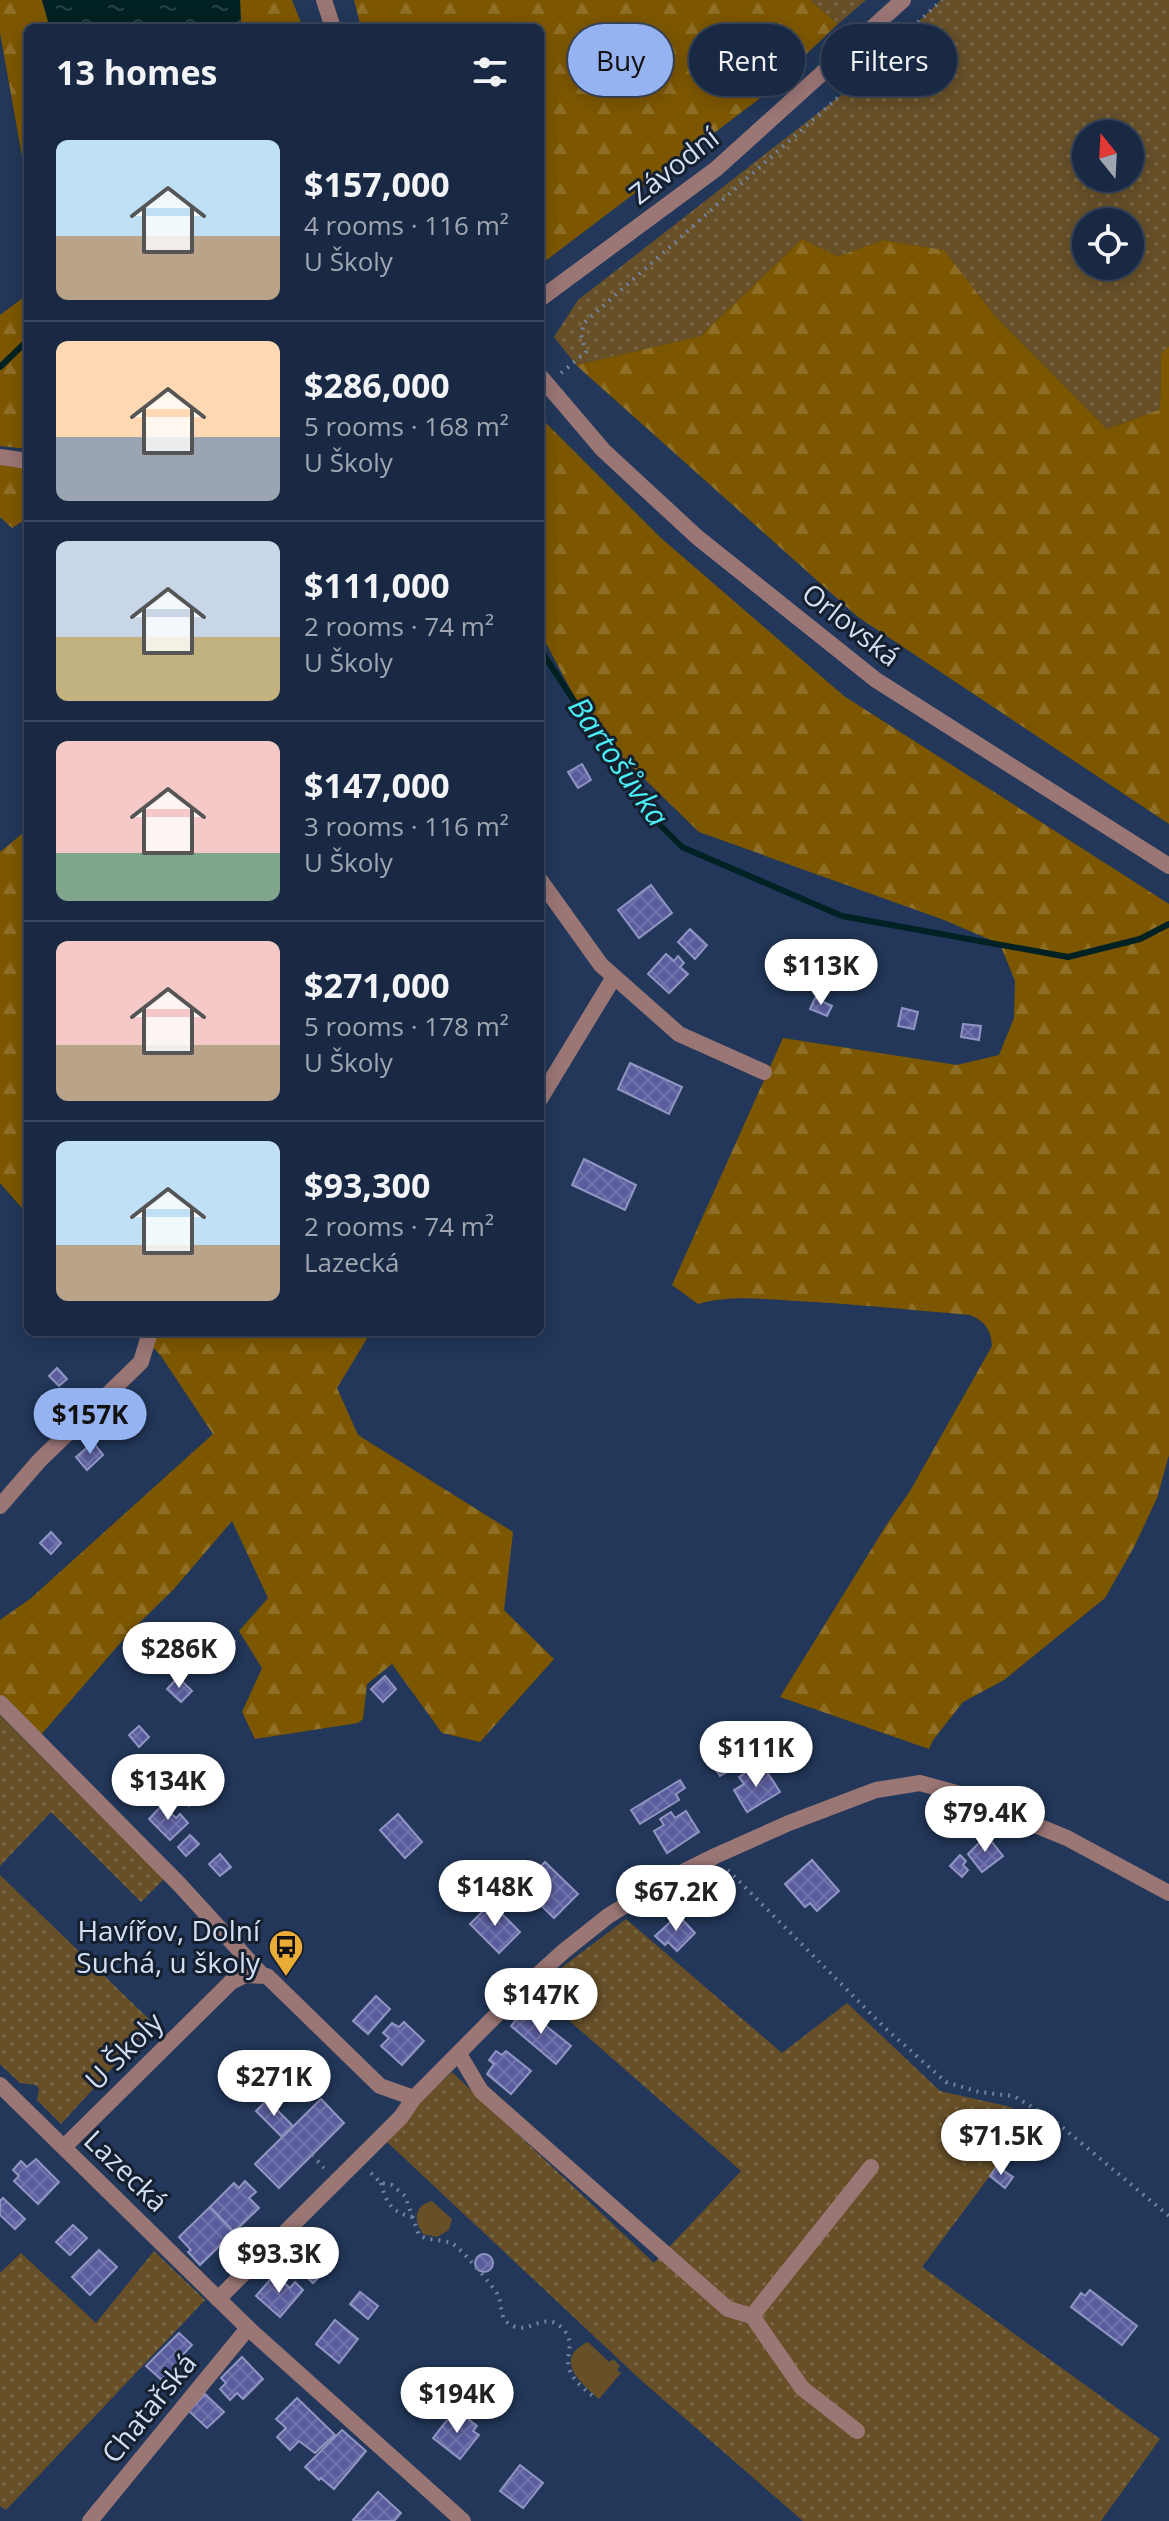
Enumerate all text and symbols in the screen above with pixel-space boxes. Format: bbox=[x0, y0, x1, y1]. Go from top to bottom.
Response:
chip: Buy bbox=[568, 24, 673, 96]
chip: Rent bbox=[689, 24, 805, 96]
chip: Filters bbox=[821, 24, 957, 96]
text: 13 homes bbox=[56, 49, 217, 95]
icon: filters bbox=[468, 50, 512, 94]
street label: Závodní bbox=[621, 118, 727, 212]
north arrow bbox=[1072, 120, 1144, 192]
map controls bbox=[1072, 120, 1144, 280]
text: $157,000 bbox=[304, 161, 450, 207]
icon: home bbox=[120, 172, 216, 268]
text: 4 rooms · 116 m² bbox=[304, 207, 509, 243]
button: locate bbox=[1072, 208, 1144, 280]
text: U Školy bbox=[304, 243, 393, 279]
text: $286,000 bbox=[304, 362, 450, 408]
icon: home bbox=[120, 373, 216, 469]
text: 5 rooms · 168 m² bbox=[304, 408, 509, 444]
text: U Školy bbox=[304, 444, 393, 480]
text: $111,000 bbox=[304, 562, 450, 608]
icon: home bbox=[120, 573, 216, 669]
street label: Orlovská bbox=[795, 574, 909, 675]
text: 2 rooms · 74 m² bbox=[304, 608, 494, 644]
text: U Školy bbox=[304, 644, 393, 680]
water label: Bartošůvka bbox=[560, 688, 679, 834]
text: $147,000 bbox=[304, 762, 450, 808]
icon: home bbox=[120, 773, 216, 869]
text: 3 rooms · 116 m² bbox=[304, 808, 509, 844]
text: U Školy bbox=[304, 844, 393, 880]
pin: $113K bbox=[765, 939, 877, 1007]
text: $113K bbox=[783, 947, 859, 983]
text: $271,000 bbox=[304, 962, 450, 1008]
icon: home bbox=[120, 973, 216, 1069]
text: 5 rooms · 178 m² bbox=[304, 1008, 509, 1044]
text: U Školy bbox=[304, 1044, 393, 1080]
text: $93,300 bbox=[304, 1162, 430, 1208]
icon: home bbox=[120, 1173, 216, 1269]
text: 2 rooms · 74 m² bbox=[304, 1208, 494, 1244]
text: Lazecká bbox=[304, 1244, 399, 1280]
pin: $157K bbox=[34, 1388, 146, 1456]
text: $157K bbox=[52, 1396, 128, 1432]
pin: $286K bbox=[123, 1622, 235, 1690]
text: $286K bbox=[141, 1630, 217, 1666]
pin: $111K bbox=[700, 1721, 812, 1789]
text: $111K bbox=[718, 1729, 794, 1765]
pin: $134K bbox=[112, 1754, 224, 1822]
text: $134K bbox=[130, 1762, 206, 1798]
pin: $79.4K bbox=[920, 1786, 1050, 1854]
text: $79.4K bbox=[943, 1794, 1027, 1830]
pin: $148K bbox=[439, 1860, 551, 1928]
pin: $67.2K bbox=[611, 1865, 741, 1933]
text: $148K bbox=[457, 1868, 533, 1904]
text: $67.2K bbox=[634, 1873, 718, 1909]
place label: Havířov, Dolní Suchá, u školy bbox=[76, 1911, 261, 1981]
bus stop icon: Havířov, Dolní Suchá, u školy bbox=[267, 1928, 305, 1978]
pin: $147K bbox=[485, 1968, 597, 2036]
text: $147K bbox=[503, 1976, 579, 2012]
street label: U Školy bbox=[76, 2002, 171, 2098]
pin: $271K bbox=[218, 2050, 330, 2118]
text: $271K bbox=[236, 2058, 312, 2094]
pin: $71.5K bbox=[936, 2109, 1066, 2177]
text: $71.5K bbox=[959, 2117, 1043, 2153]
street label: Lazecká bbox=[77, 2121, 177, 2220]
pin: $93.3K bbox=[214, 2227, 344, 2295]
text: $93.3K bbox=[237, 2235, 321, 2271]
street label: Chatařská bbox=[92, 2345, 204, 2470]
pin: $194K bbox=[401, 2367, 513, 2435]
text: $194K bbox=[419, 2375, 495, 2411]

